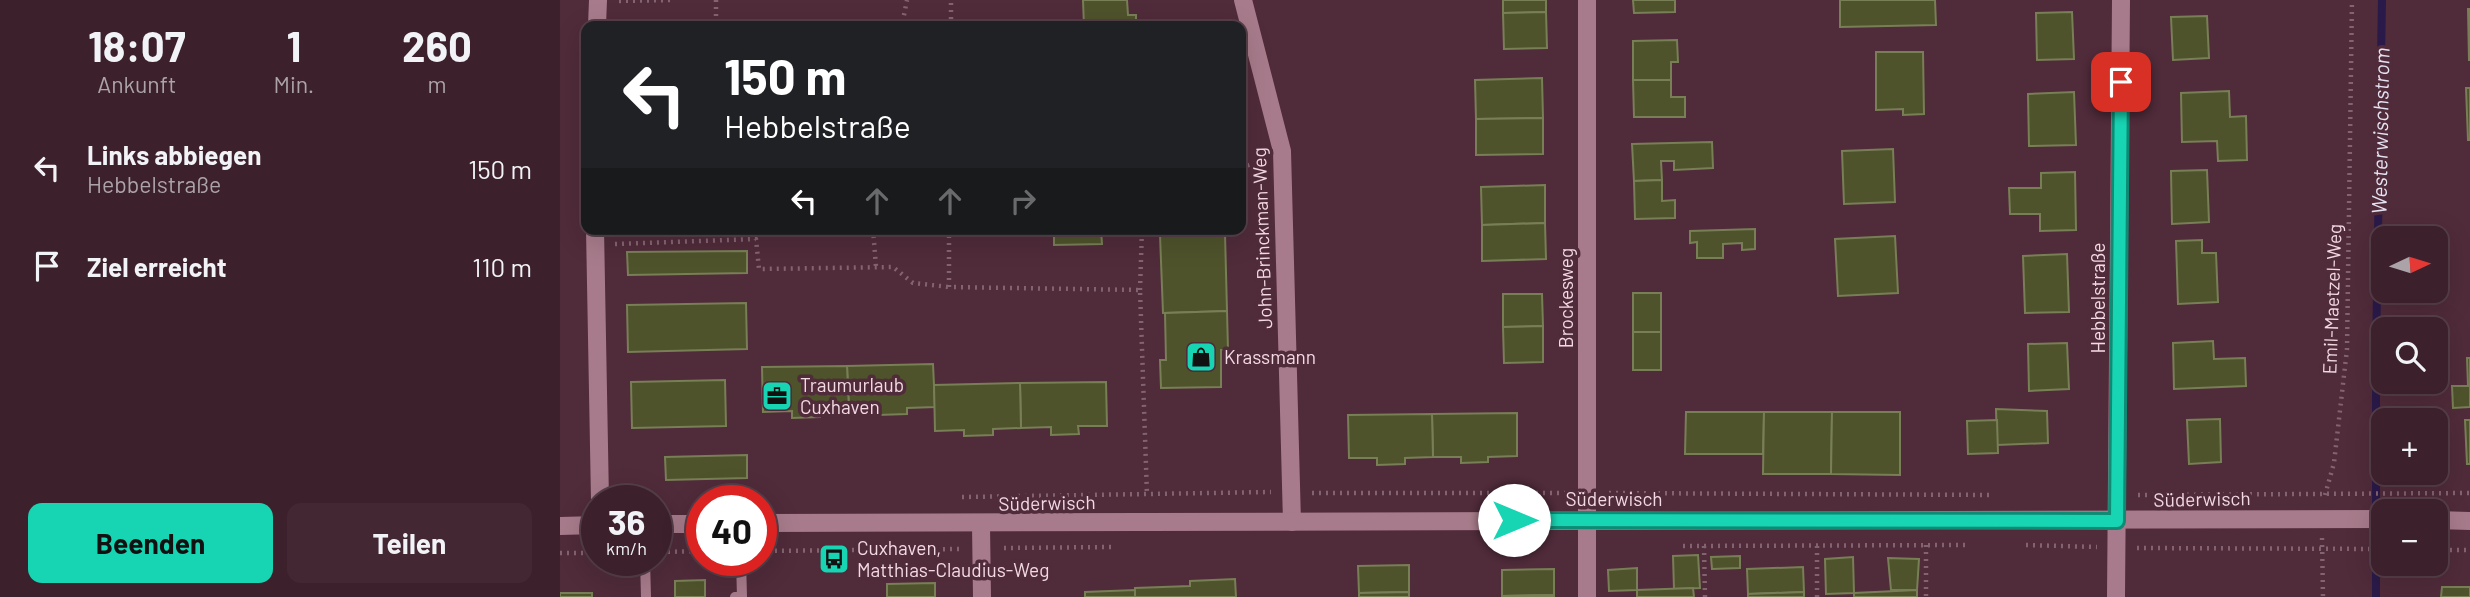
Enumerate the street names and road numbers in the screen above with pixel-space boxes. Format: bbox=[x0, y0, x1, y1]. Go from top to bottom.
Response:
street label: John-Brinckman-Weg bbox=[1247, 147, 1276, 329]
street label: Emil-Maetzel-Weg bbox=[2317, 223, 2346, 375]
street label: Hebbelstraße bbox=[2086, 243, 2109, 353]
street label: Brockesweg bbox=[1554, 248, 1577, 348]
street label: Süderwisch bbox=[2153, 486, 2251, 511]
street label: Süderwisch bbox=[1565, 487, 1663, 510]
street label: Süderwisch bbox=[998, 490, 1096, 515]

